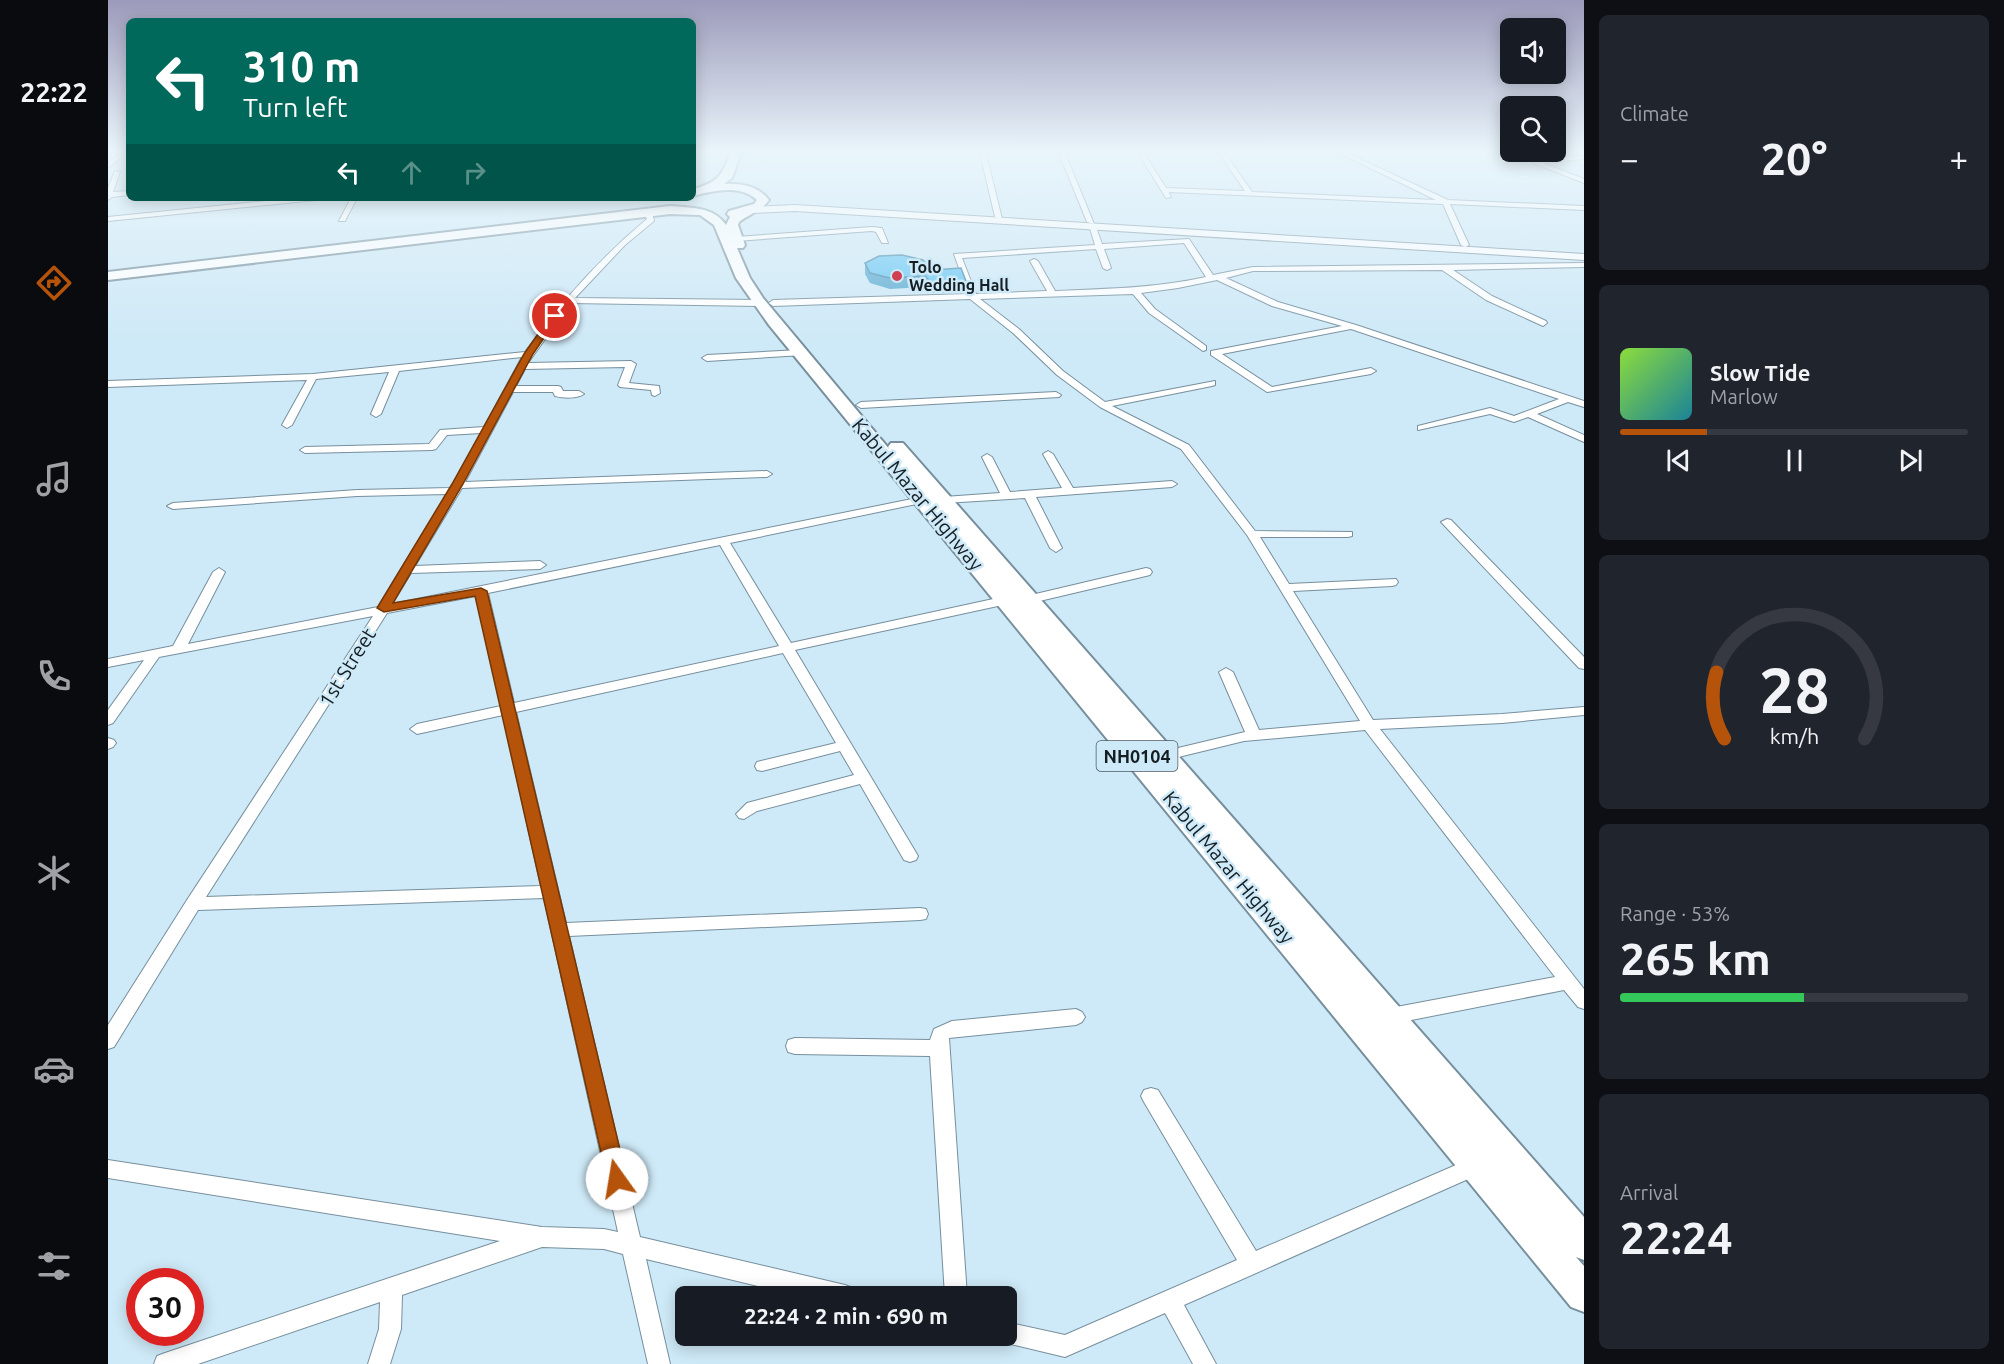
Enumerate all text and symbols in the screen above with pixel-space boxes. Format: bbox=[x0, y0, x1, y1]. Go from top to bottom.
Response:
map controls bbox=[1500, 18, 1566, 162]
button: sound bbox=[1500, 18, 1566, 84]
icon: left bbox=[144, 42, 222, 120]
text: 310 m bbox=[243, 43, 360, 90]
text: 22:22 bbox=[20, 77, 88, 107]
text: Turn left bbox=[243, 92, 347, 122]
button: search bbox=[1500, 96, 1566, 162]
text: Climate bbox=[1620, 102, 1689, 125]
text: 20° bbox=[1761, 133, 1827, 184]
text: − bbox=[1620, 140, 1639, 177]
text: + bbox=[1949, 140, 1968, 177]
icon: left bbox=[332, 156, 365, 189]
icon: ahead bbox=[395, 156, 428, 189]
icon: right bbox=[458, 156, 491, 189]
place label: Tolo Wedding Hall bbox=[909, 258, 1009, 294]
icon: directions bbox=[33, 262, 75, 304]
marker: Tolo Wedding Hall bbox=[890, 269, 904, 283]
pin bbox=[529, 290, 580, 341]
icon: arrive bbox=[538, 299, 571, 332]
text: Slow Tide bbox=[1710, 360, 1810, 385]
text: Marlow bbox=[1710, 385, 1778, 408]
street label: Kabul Mazar Highway bbox=[848, 413, 989, 575]
icon: previous bbox=[1662, 444, 1695, 477]
icon: pause bbox=[1778, 444, 1811, 477]
icon: next bbox=[1894, 444, 1927, 477]
icon: music bbox=[33, 458, 75, 500]
street label: 1st Street bbox=[314, 623, 380, 711]
icon: phone bbox=[33, 655, 75, 697]
text: 28 bbox=[1759, 655, 1829, 725]
text: km/h bbox=[1769, 724, 1819, 748]
road number: NH0104 bbox=[1096, 741, 1178, 771]
street label: Kabul Mazar Highway bbox=[1159, 786, 1300, 948]
icon: climate bbox=[33, 852, 75, 894]
text: Range · 53% bbox=[1620, 902, 1730, 925]
text: 265 km bbox=[1620, 933, 1771, 984]
icon: car bbox=[33, 1048, 75, 1090]
position arrow bbox=[585, 1147, 649, 1211]
text: Arrival bbox=[1620, 1181, 1678, 1204]
text: 22:24 bbox=[1620, 1212, 1733, 1263]
icon: filters bbox=[33, 1245, 75, 1287]
speed limit sign: 30 bbox=[126, 1268, 204, 1346]
text: 22:24 · 2 min · 690 m bbox=[744, 1303, 948, 1328]

